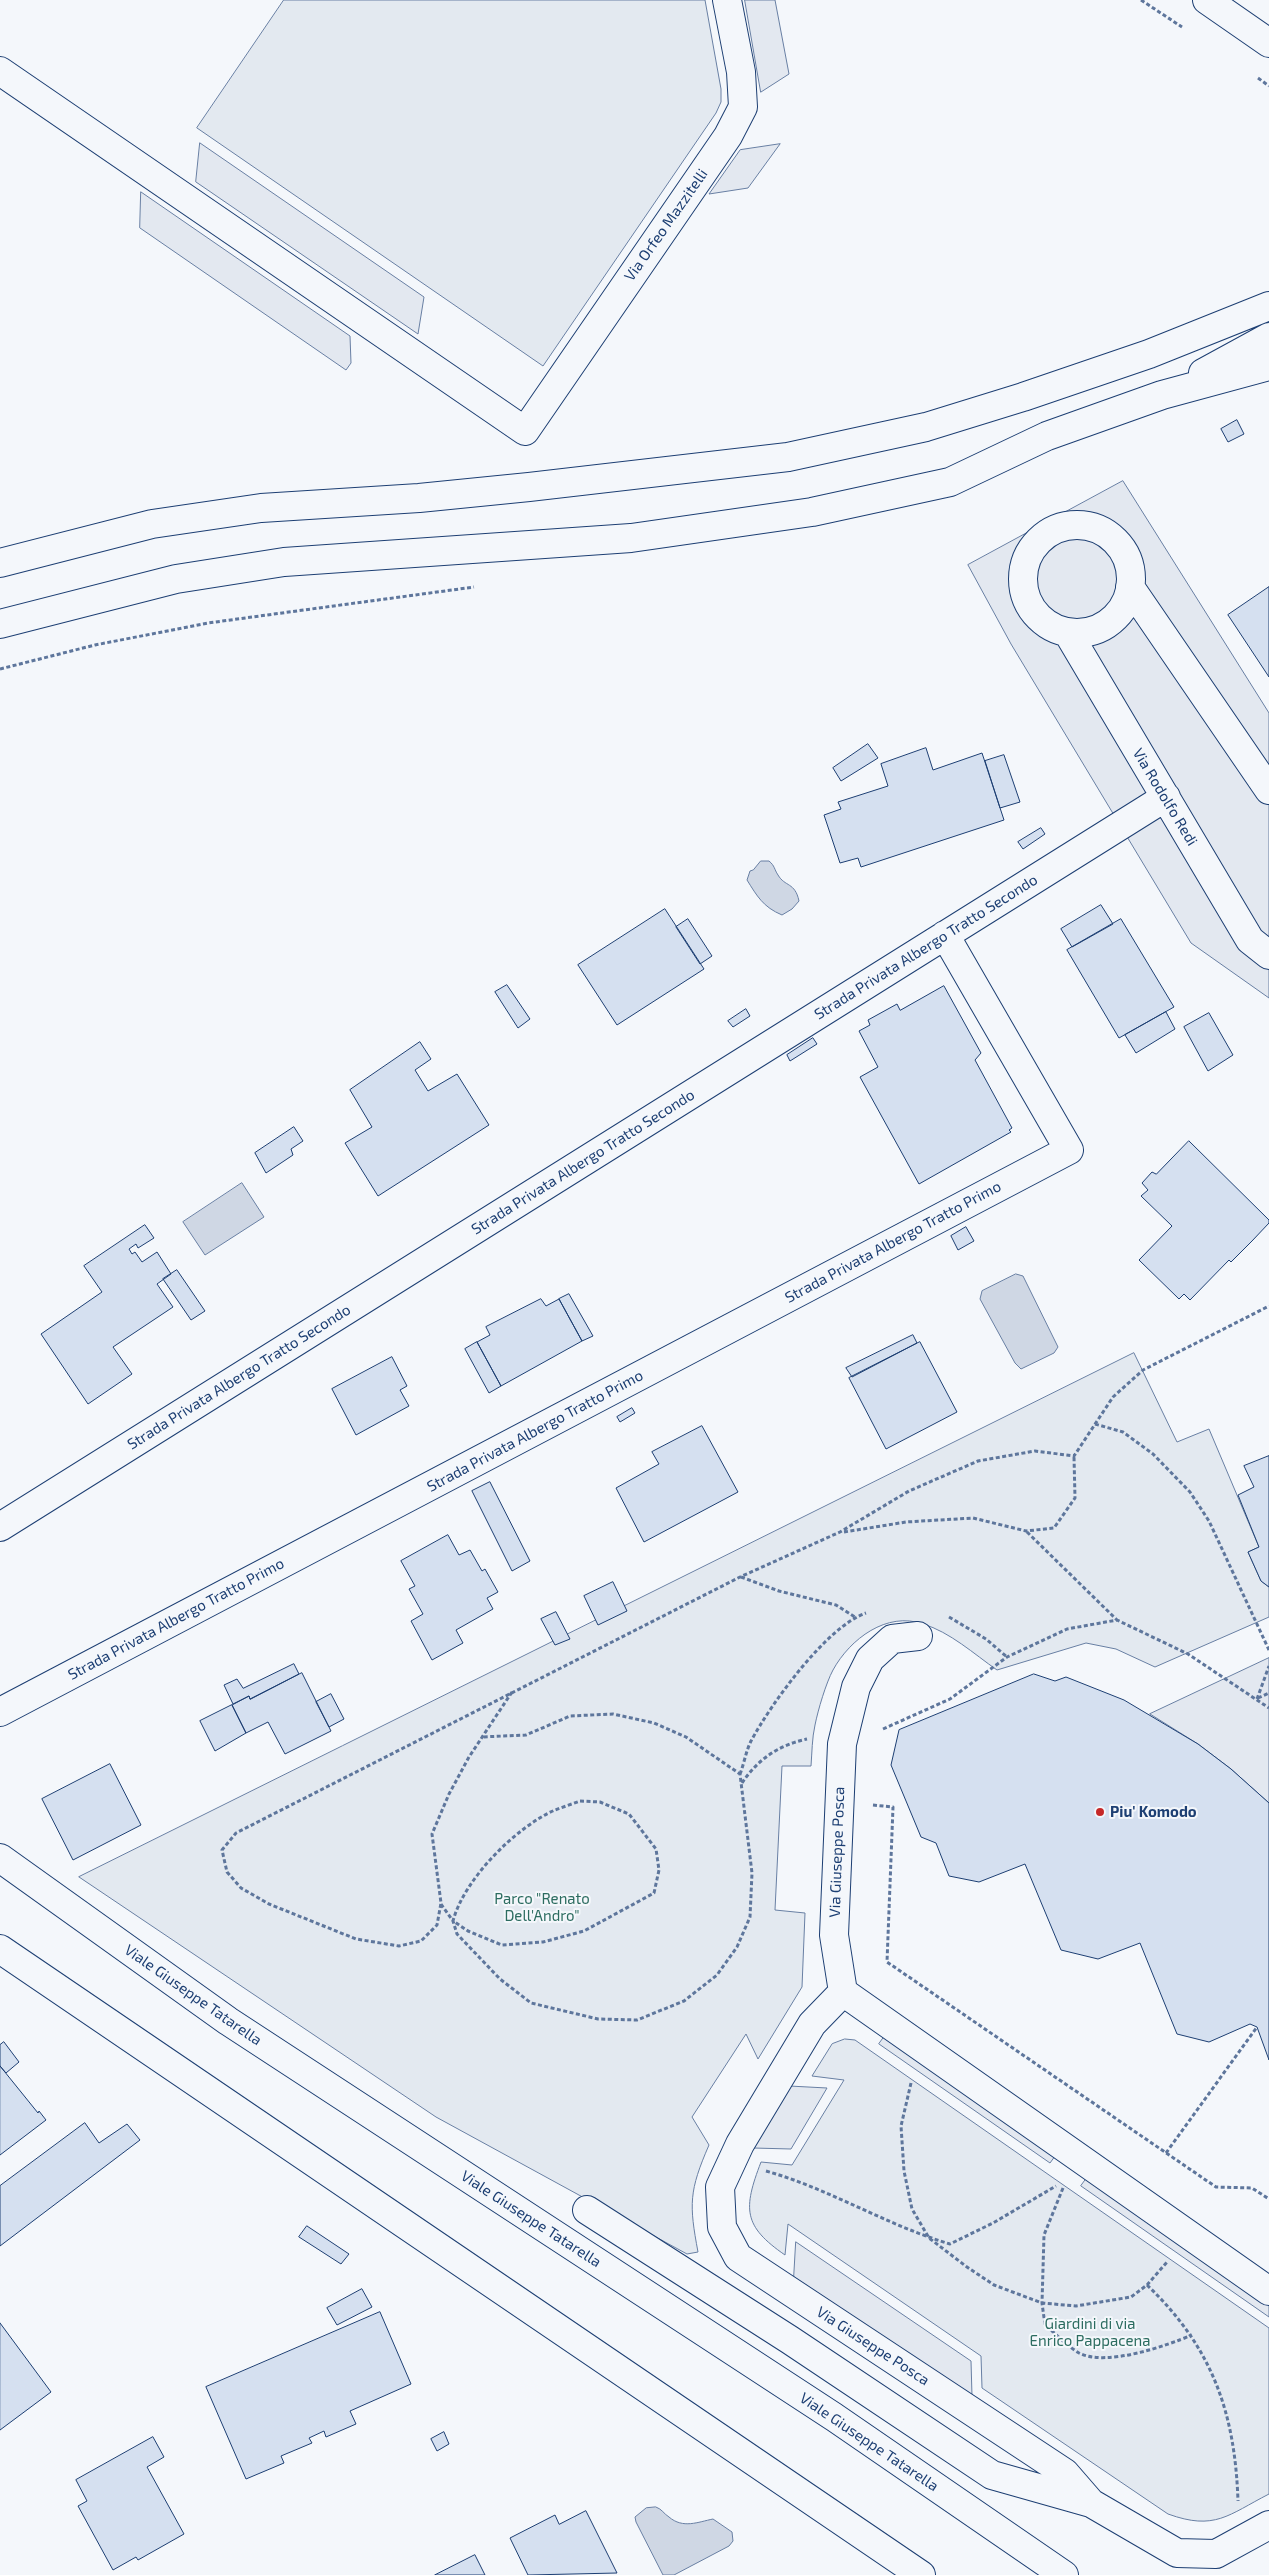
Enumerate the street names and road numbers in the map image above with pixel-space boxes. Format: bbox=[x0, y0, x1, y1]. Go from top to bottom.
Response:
street label: Via Orfeo Mazzitelli bbox=[621, 165, 711, 285]
street label: Via Rodolfo Redi bbox=[1129, 745, 1201, 849]
street label: Strada Privata Albergo Tratto Secondo bbox=[811, 871, 1041, 1023]
street label: Strada Privata Albergo Tratto Secondo bbox=[468, 1086, 698, 1238]
street label: Strada Privata Albergo Tratto Primo bbox=[782, 1177, 1004, 1307]
street label: Strada Privata Albergo Tratto Secondo bbox=[124, 1301, 354, 1453]
street label: Strada Privata Albergo Tratto Primo bbox=[424, 1366, 646, 1496]
street label: Strada Privata Albergo Tratto Primo bbox=[65, 1554, 287, 1684]
street label: Via Giuseppe Posca bbox=[826, 1786, 848, 1918]
street label: Viale Giuseppe Tatarella bbox=[121, 1941, 265, 2049]
street label: Viale Giuseppe Tatarella bbox=[457, 2167, 605, 2271]
street label: Via Giuseppe Posca bbox=[813, 2303, 933, 2389]
street label: Viale Giuseppe Tatarella bbox=[796, 2389, 942, 2495]

